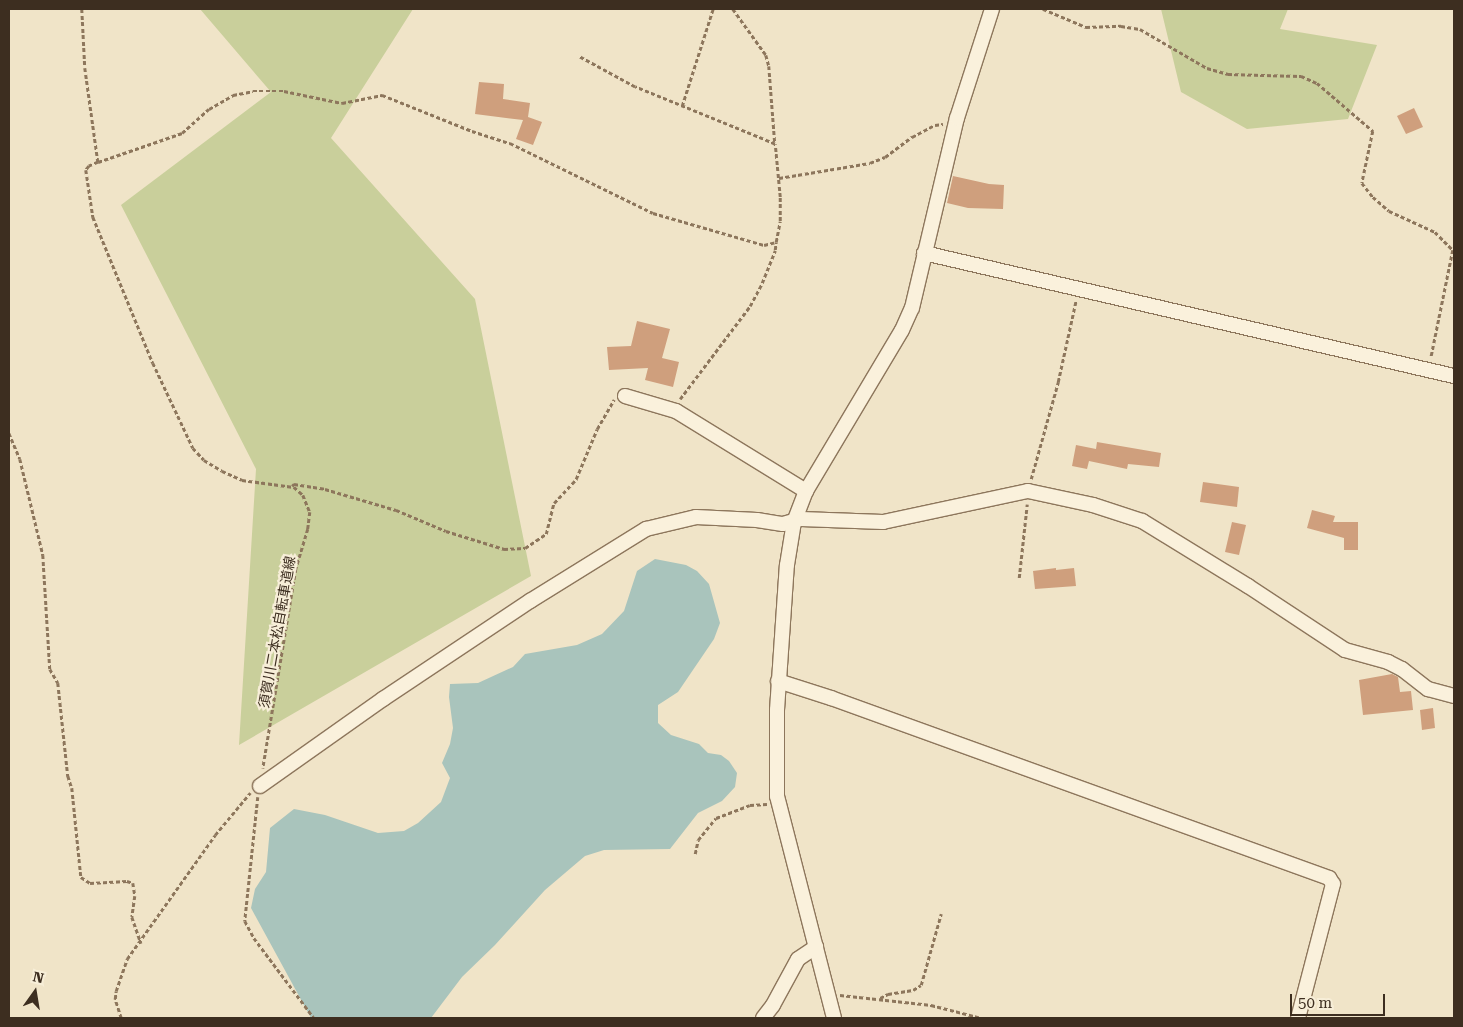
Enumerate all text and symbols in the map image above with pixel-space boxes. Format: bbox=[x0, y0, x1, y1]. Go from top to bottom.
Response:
street label: 須賀川二本松自転車道線 bbox=[255, 555, 299, 709]
north arrow bbox=[10, 967, 60, 1017]
text: N bbox=[31, 968, 45, 986]
scale bar bbox=[1293, 984, 1388, 1016]
text: 50 m bbox=[1298, 994, 1332, 1012]

